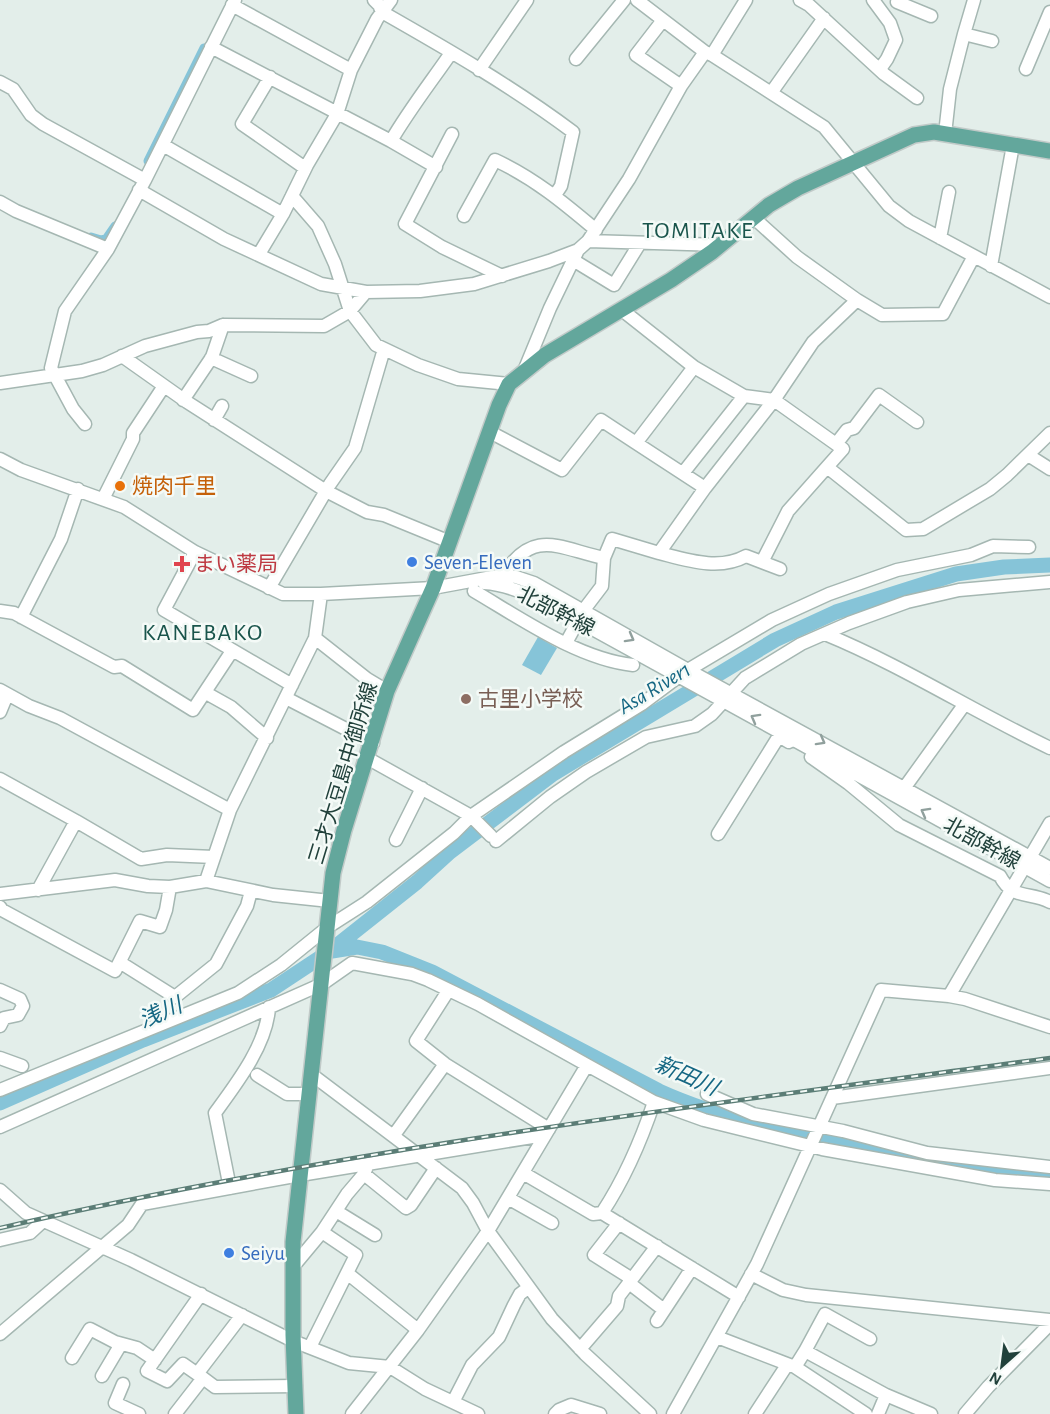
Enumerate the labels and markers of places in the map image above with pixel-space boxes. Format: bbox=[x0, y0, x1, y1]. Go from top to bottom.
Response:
place label: 焼肉千里 bbox=[132, 475, 216, 497]
marker: 焼肉千里 bbox=[113, 479, 127, 493]
place label: Seven-Eleven bbox=[424, 552, 532, 573]
place label: まい薬局 bbox=[194, 553, 278, 575]
marker: Seven-Eleven bbox=[405, 555, 419, 569]
marker: まい薬局 bbox=[175, 557, 189, 571]
place label: 古里小学校 bbox=[478, 688, 583, 710]
marker: 古里小学校 bbox=[459, 692, 473, 706]
place label: Seiyu bbox=[241, 1243, 285, 1264]
marker: Seiyu bbox=[222, 1246, 236, 1260]

